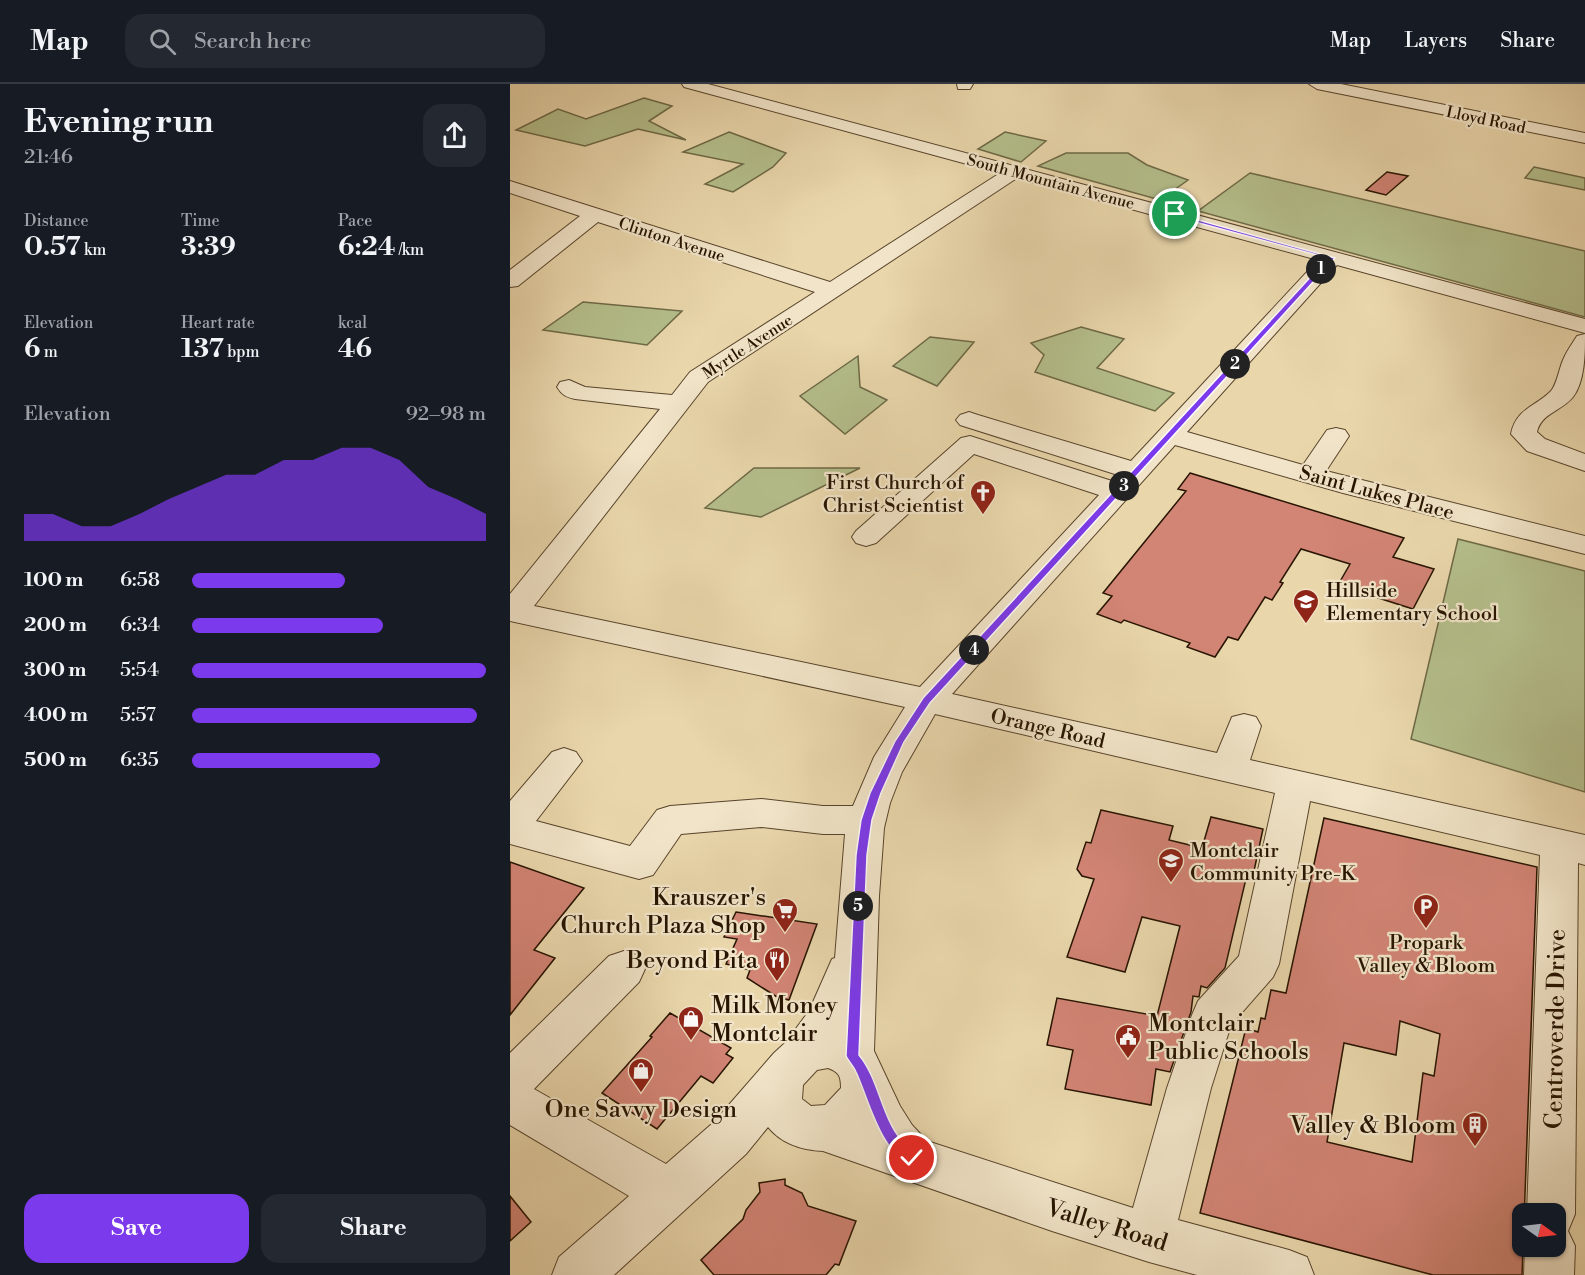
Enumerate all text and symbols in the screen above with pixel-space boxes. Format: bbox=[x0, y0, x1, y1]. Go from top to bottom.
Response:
search box bbox=[125, 14, 545, 68]
text: Map bbox=[30, 24, 89, 59]
icon: search bbox=[146, 25, 179, 58]
text: Search here bbox=[194, 28, 311, 55]
text: Map bbox=[1330, 28, 1371, 54]
text: Layers bbox=[1404, 28, 1467, 54]
text: Share bbox=[1500, 28, 1555, 54]
text: Evening run bbox=[24, 102, 213, 143]
street label: Lloyd Road bbox=[1444, 102, 1527, 138]
button: share bbox=[423, 104, 486, 167]
text: 21:46 bbox=[24, 145, 73, 170]
street label: South Mountain Avenue bbox=[965, 150, 1137, 214]
pin bbox=[1149, 188, 1200, 239]
icon: arrive bbox=[1158, 197, 1191, 230]
text: Distance bbox=[24, 211, 89, 231]
text: Time bbox=[181, 211, 220, 231]
text: Pace bbox=[338, 211, 372, 231]
street label: Clinton Avenue bbox=[616, 213, 727, 267]
text: 0.57 bbox=[24, 231, 81, 263]
text: 3:39 bbox=[181, 231, 236, 263]
text: 6:24 bbox=[338, 231, 395, 263]
text: km bbox=[81, 240, 106, 260]
text: /km bbox=[395, 240, 424, 260]
pin: 1 bbox=[1306, 254, 1336, 284]
text: 1 bbox=[1317, 259, 1325, 279]
street label: Myrtle Avenue bbox=[698, 310, 797, 384]
text: Elevation bbox=[24, 313, 93, 333]
text: Heart rate bbox=[181, 313, 255, 333]
text: kcal bbox=[338, 313, 367, 333]
text: 6 bbox=[24, 333, 40, 365]
text: 137 bbox=[181, 333, 224, 365]
text: 46 bbox=[338, 333, 372, 365]
text: m bbox=[40, 342, 58, 362]
text: bpm bbox=[224, 342, 260, 362]
pin: 2 bbox=[1220, 349, 1250, 379]
text: 2 bbox=[1230, 354, 1240, 374]
text: Elevation bbox=[24, 402, 111, 427]
text: 92–98 m bbox=[406, 402, 486, 427]
street label: Saint Lukes Place bbox=[1297, 461, 1457, 526]
place label: First Church of Christ Scientist bbox=[823, 471, 965, 519]
pin: 3 bbox=[1109, 471, 1139, 501]
text: 3 bbox=[1119, 476, 1129, 496]
church icon: First Church of Christ Scientist bbox=[968, 478, 998, 516]
text: 100 m bbox=[24, 568, 83, 593]
text: 6:58 bbox=[120, 568, 160, 593]
place label: Hillside Elementary School bbox=[1326, 579, 1498, 627]
school or university icon: Hillside Elementary School bbox=[1291, 587, 1321, 625]
text: 200 m bbox=[24, 613, 87, 638]
text: 6:34 bbox=[120, 613, 160, 638]
pin: 4 bbox=[959, 635, 989, 665]
text: 4 bbox=[969, 640, 979, 660]
text: 300 m bbox=[24, 658, 87, 683]
text: 5:54 bbox=[120, 658, 159, 683]
text: 400 m bbox=[24, 703, 88, 728]
text: 5:57 bbox=[120, 703, 156, 728]
street label: Orange Road bbox=[988, 704, 1108, 755]
text: 500 m bbox=[24, 748, 87, 773]
text: 6:35 bbox=[120, 748, 159, 773]
place label: Montclair Community Pre-K bbox=[1190, 839, 1357, 887]
school or university icon: Montclair Community Pre-K bbox=[1156, 846, 1186, 884]
place label: Krauszer's Church Plaza Shop bbox=[561, 883, 766, 941]
pin: 5 bbox=[843, 891, 873, 921]
parking icon: Propark Valley & Bloom bbox=[1411, 892, 1441, 930]
supermarket icon: Krauszer's Church Plaza Shop bbox=[770, 896, 800, 934]
text: 5 bbox=[853, 896, 863, 916]
street label: Centroverde Drive bbox=[1539, 929, 1573, 1129]
place label: Propark Valley & Bloom bbox=[1356, 931, 1496, 979]
restaurant icon: Beyond Pita bbox=[762, 945, 792, 983]
place label: Beyond Pita bbox=[625, 946, 759, 976]
place label: Milk Money Montclair bbox=[711, 991, 838, 1049]
shop icon: Milk Money Montclair bbox=[676, 1004, 706, 1042]
place label: Montclair Public Schools bbox=[1148, 1009, 1309, 1067]
public building icon: Montclair Public Schools bbox=[1113, 1022, 1143, 1060]
shop icon: One Savvy Design bbox=[626, 1056, 656, 1094]
place label: One Savvy Design bbox=[545, 1095, 737, 1125]
building icon: Valley & Bloom bbox=[1460, 1110, 1490, 1148]
place label: Valley & Bloom bbox=[1289, 1111, 1456, 1141]
pin bbox=[886, 1132, 937, 1183]
icon: check bbox=[895, 1141, 928, 1174]
street label: Valley Road bbox=[1041, 1193, 1172, 1259]
button: Save bbox=[24, 1194, 249, 1263]
button: Share bbox=[261, 1194, 486, 1263]
north arrow bbox=[1512, 1203, 1566, 1257]
map controls bbox=[1512, 1203, 1566, 1257]

